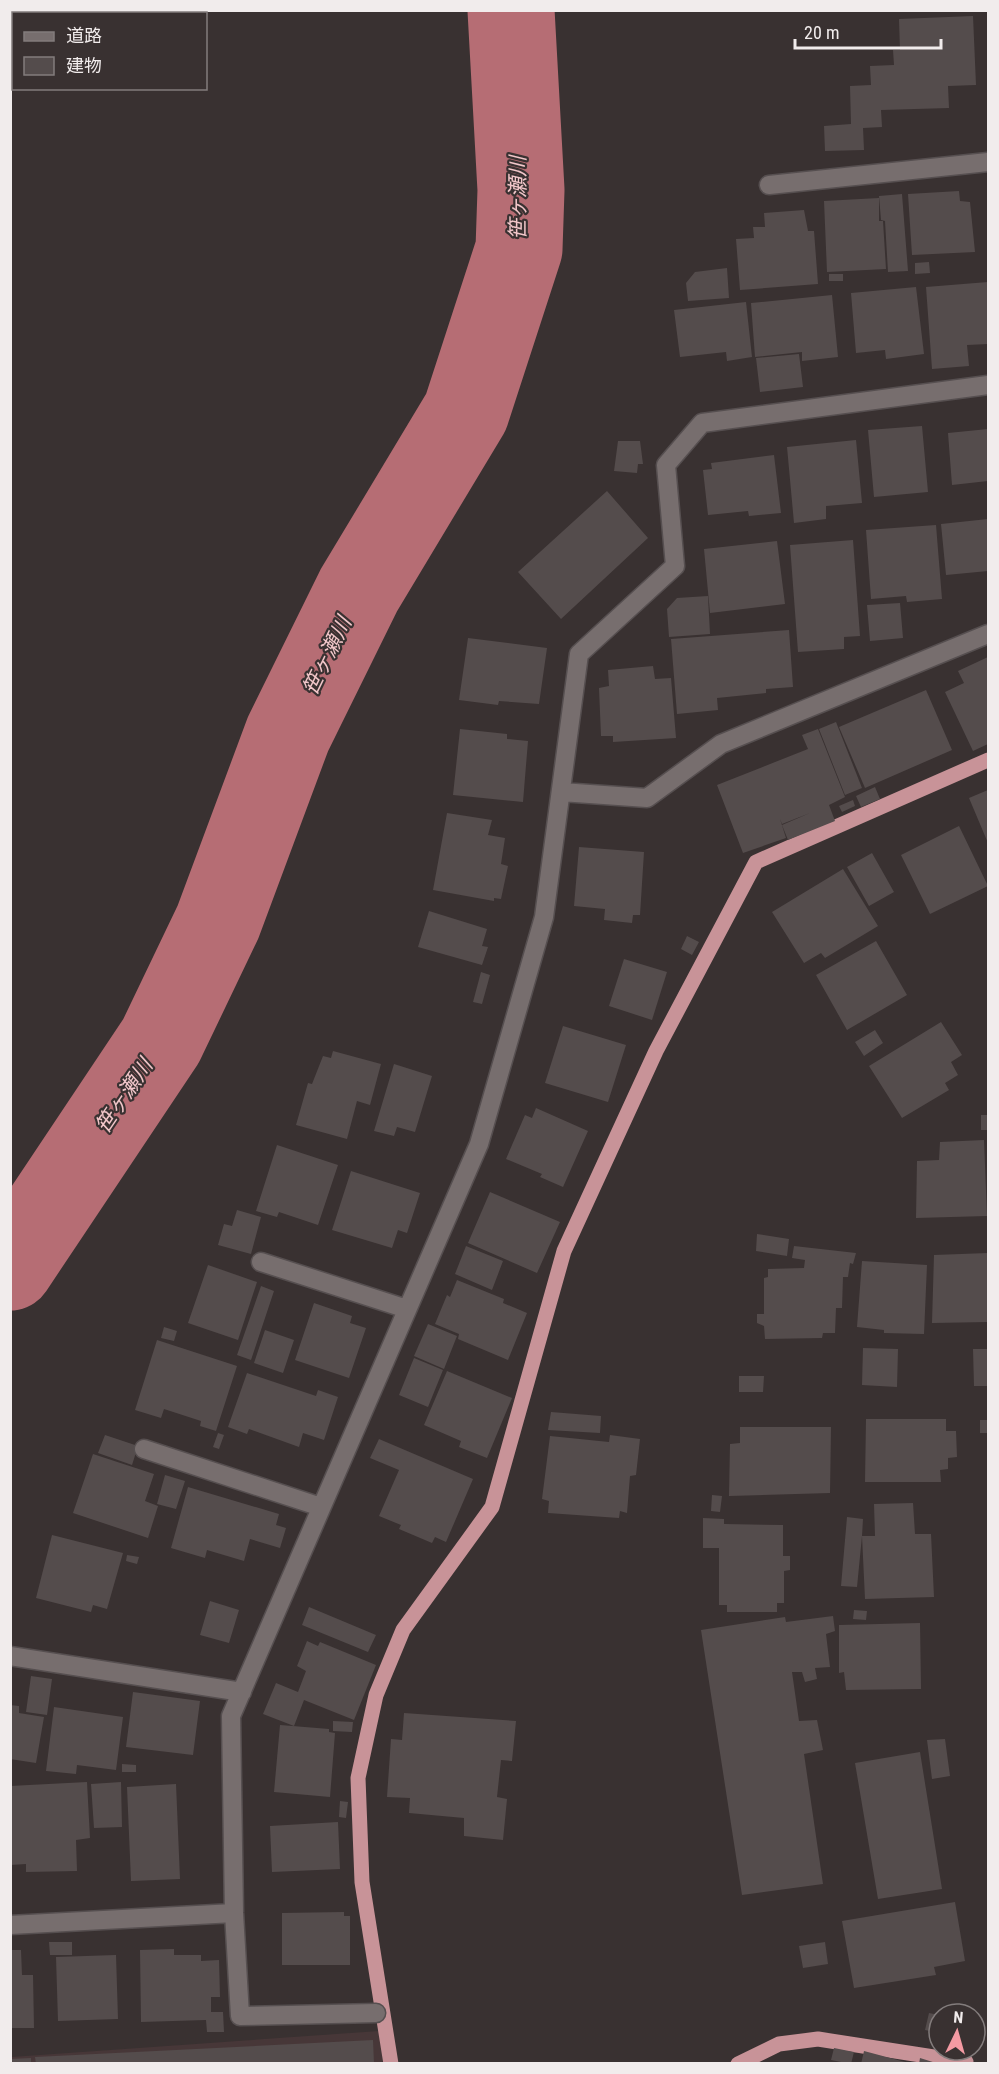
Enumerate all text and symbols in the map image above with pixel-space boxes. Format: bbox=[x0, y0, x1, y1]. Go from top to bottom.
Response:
legend bbox=[12, 12, 207, 90]
scale bar bbox=[795, 12, 940, 50]
text: 20 m bbox=[804, 22, 839, 43]
text: 道路 bbox=[66, 25, 102, 46]
text: 建物 bbox=[66, 55, 102, 76]
water label: 笹ヶ瀬川 bbox=[506, 154, 530, 240]
water label: 笹ヶ瀬川 bbox=[298, 611, 357, 699]
water label: 笹ヶ瀬川 bbox=[91, 1053, 159, 1138]
north arrow bbox=[927, 2002, 987, 2062]
text: N bbox=[953, 2008, 964, 2027]

